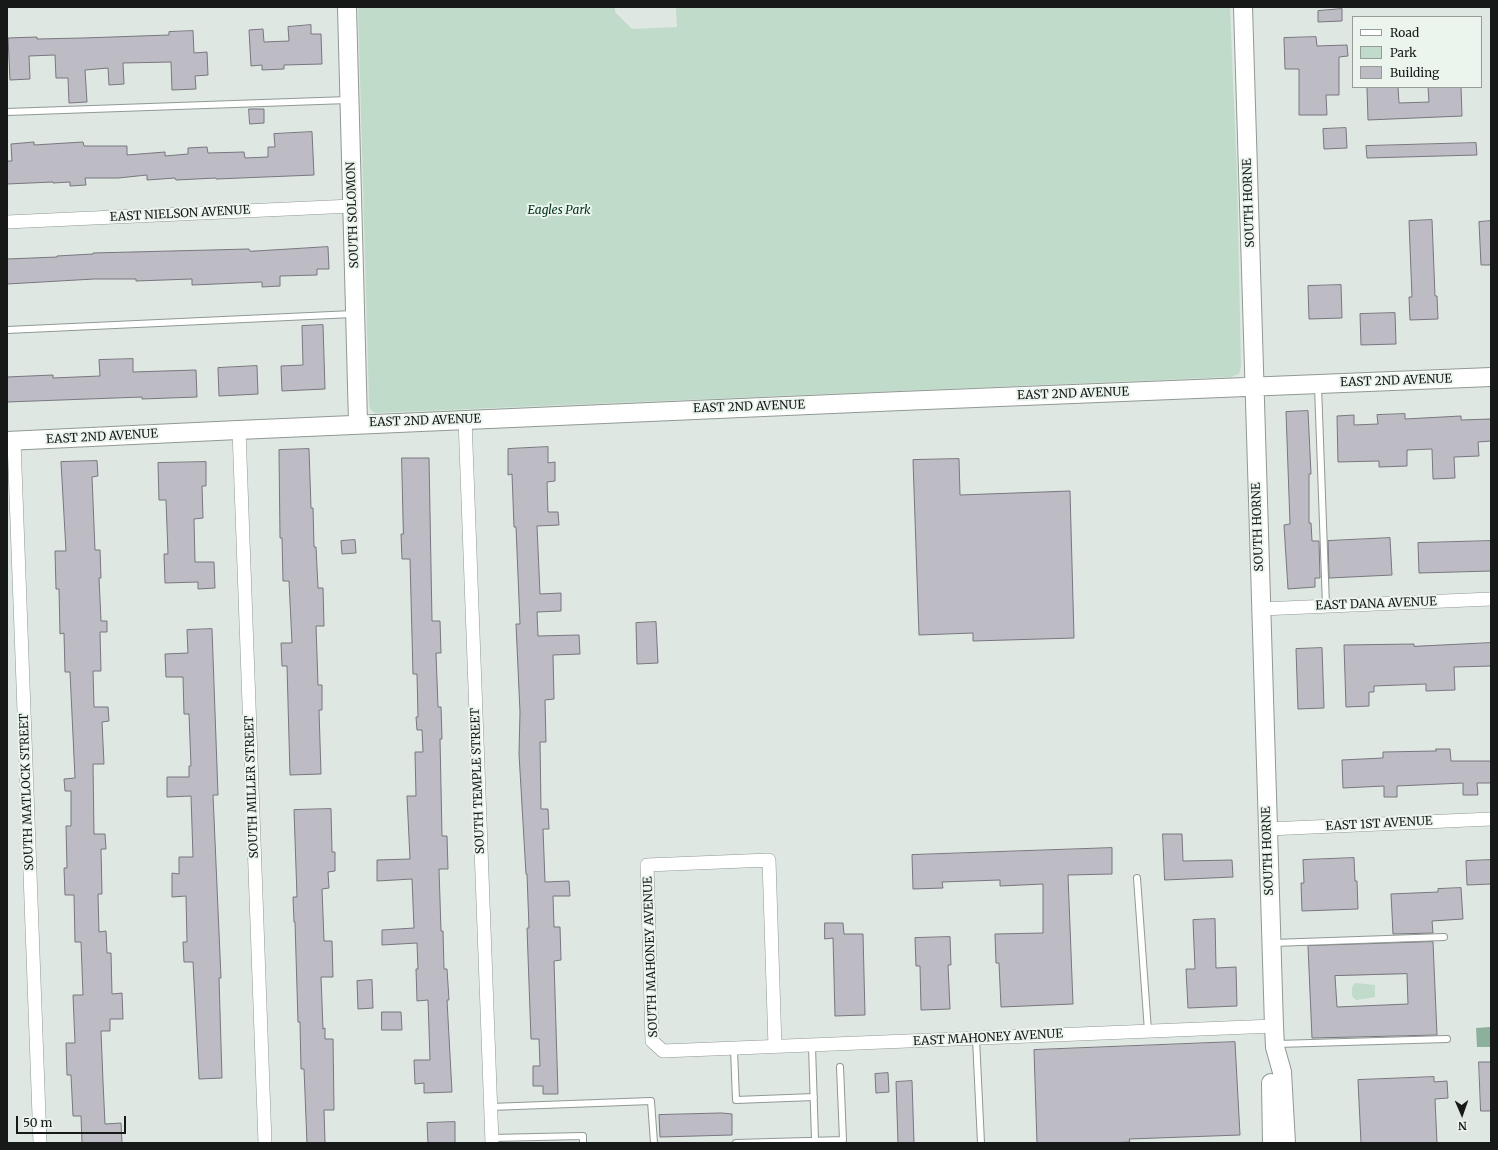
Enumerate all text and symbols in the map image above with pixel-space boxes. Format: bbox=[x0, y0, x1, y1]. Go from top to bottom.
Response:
legend bbox=[1352, 16, 1482, 88]
text: Road bbox=[1390, 25, 1419, 40]
text: Park bbox=[1390, 45, 1417, 60]
text: Building bbox=[1390, 65, 1439, 80]
street label: SOUTH HORNE bbox=[1240, 158, 1258, 248]
street label: SOUTH SOLOMON bbox=[344, 161, 362, 269]
street label: EAST NIELSON AVENUE bbox=[110, 203, 250, 225]
park label: Eagles Park bbox=[527, 204, 591, 218]
street label: EAST 2ND AVENUE bbox=[1340, 372, 1452, 390]
street label: EAST 2ND AVENUE bbox=[1017, 385, 1129, 403]
street label: EAST 2ND AVENUE bbox=[693, 398, 805, 416]
street label: EAST 2ND AVENUE bbox=[369, 412, 481, 430]
street label: EAST 2ND AVENUE bbox=[46, 427, 158, 447]
street label: SOUTH HORNE bbox=[1249, 482, 1267, 572]
street label: EAST DANA AVENUE bbox=[1315, 595, 1437, 613]
street label: SOUTH TEMPLE STREET bbox=[468, 708, 488, 854]
street label: SOUTH MATLOCK STREET bbox=[17, 713, 37, 871]
street label: SOUTH MILLER STREET bbox=[242, 715, 262, 859]
street label: SOUTH HORNE bbox=[1259, 806, 1277, 896]
street label: EAST 1ST AVENUE bbox=[1325, 814, 1433, 834]
street label: SOUTH MAHONEY AVENUE bbox=[641, 876, 661, 1038]
street label: EAST MAHONEY AVENUE bbox=[913, 1027, 1063, 1049]
north arrow bbox=[1442, 1094, 1482, 1134]
scale bar bbox=[18, 1108, 128, 1134]
text: 50 m bbox=[23, 1115, 52, 1130]
text: N bbox=[1458, 1119, 1467, 1133]

